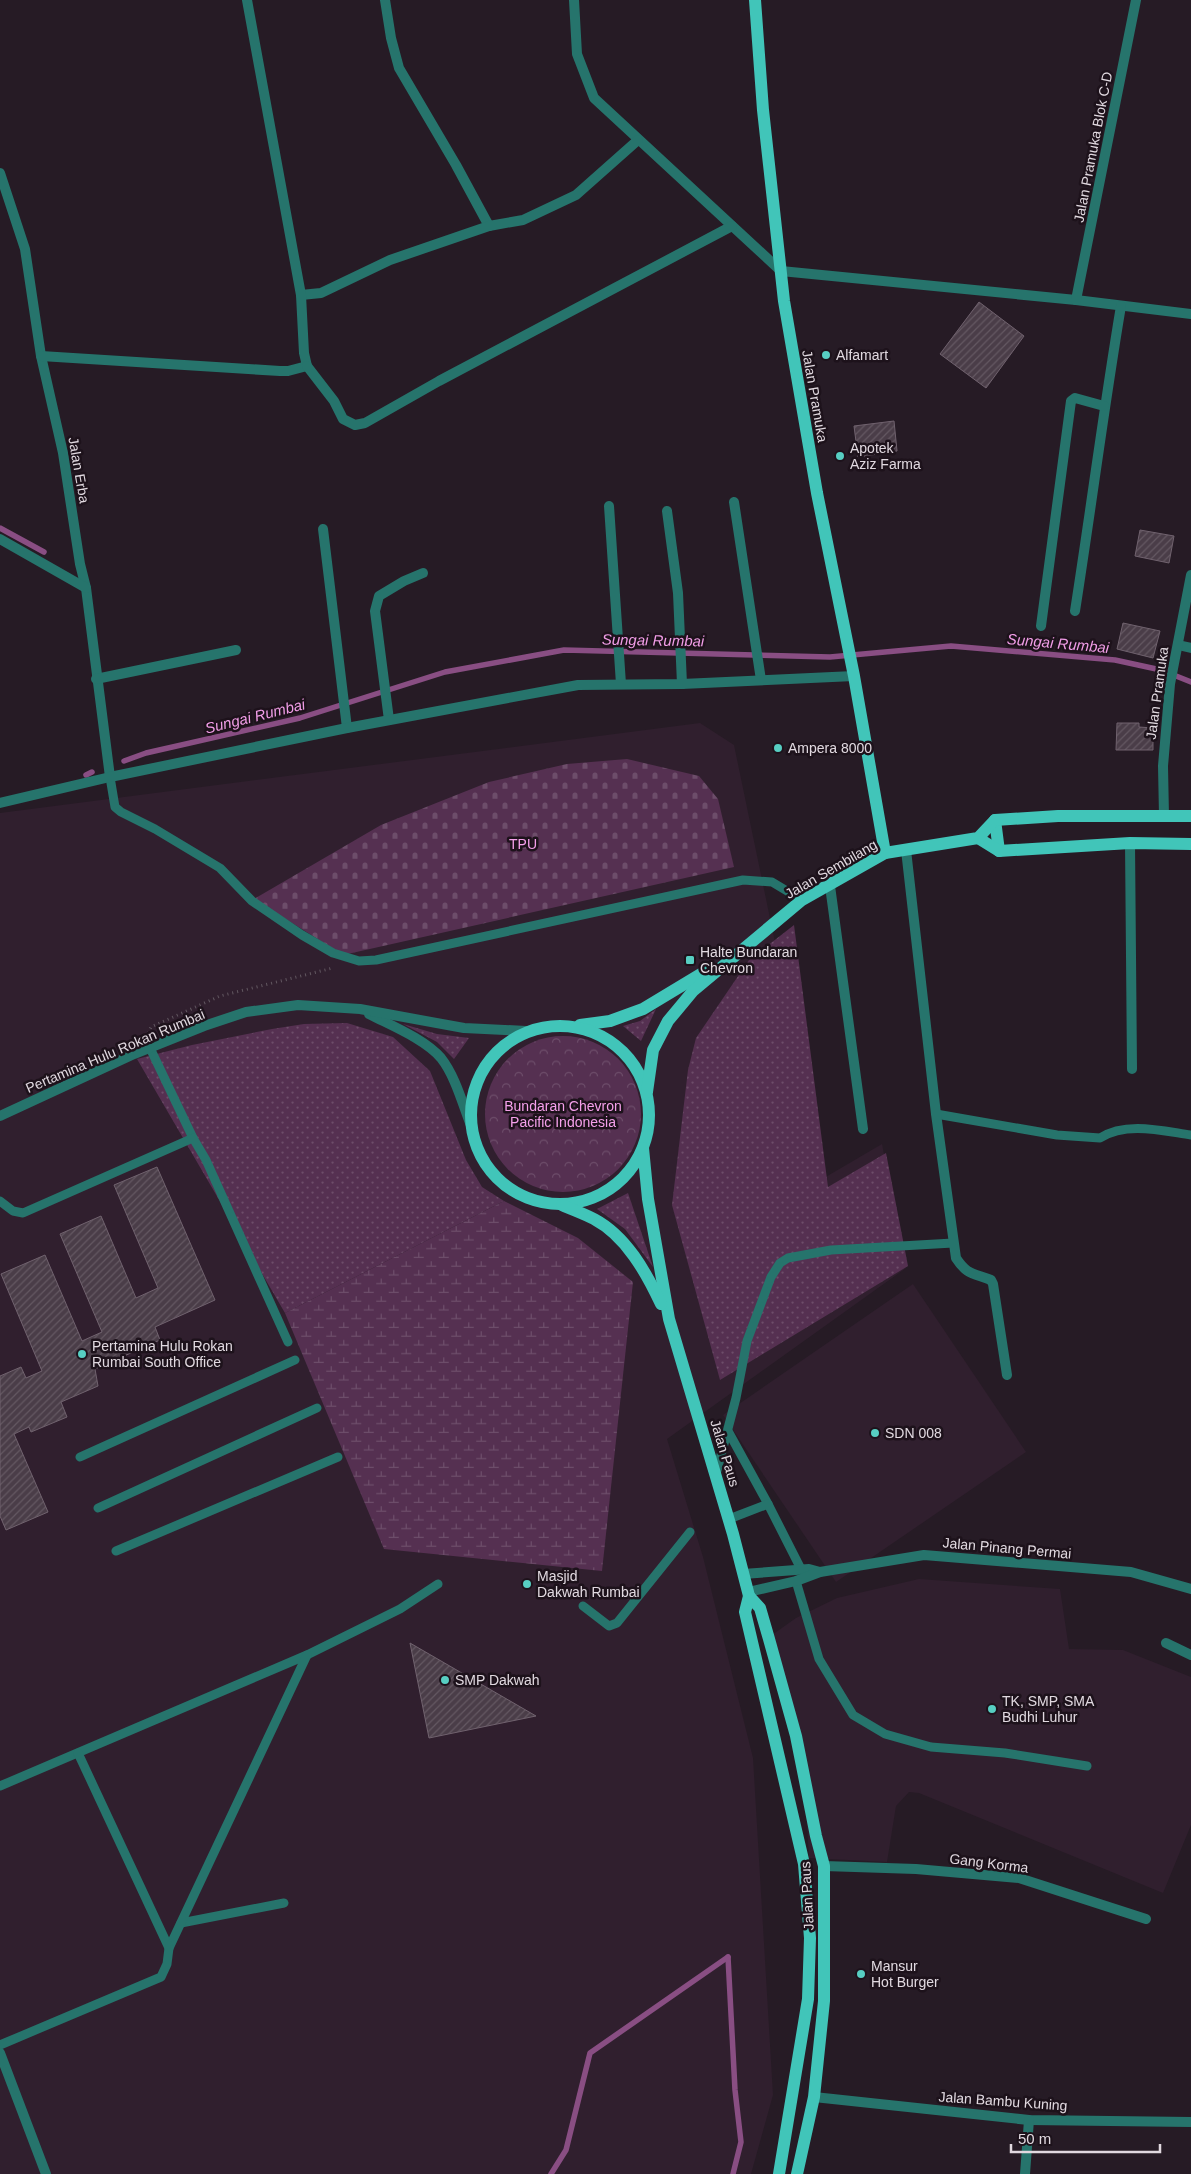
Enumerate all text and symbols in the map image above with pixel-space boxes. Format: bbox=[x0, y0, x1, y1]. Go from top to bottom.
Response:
street label: Jalan Pramuka Blok C-D bbox=[1071, 70, 1115, 224]
place label: Alfamart bbox=[836, 347, 888, 363]
street label: Jalan Pramuka bbox=[799, 349, 831, 444]
marker: Alfamart bbox=[820, 349, 832, 361]
street label: Jalan Erba bbox=[65, 436, 93, 505]
place label: Apotek Aziz Farma bbox=[850, 440, 921, 472]
marker: Apotek Aziz Farma bbox=[834, 450, 846, 462]
water label: Sungai Rumbai bbox=[1006, 630, 1110, 656]
water label: Sungai Rumbai bbox=[602, 631, 705, 649]
street label: Jalan Pramuka bbox=[1143, 645, 1171, 740]
water label: Sungai Rumbai bbox=[203, 695, 307, 737]
place label: Ampera 8000 bbox=[788, 740, 872, 756]
marker: Ampera 8000 bbox=[772, 742, 784, 754]
park label: TPU bbox=[509, 836, 537, 852]
street label: Jalan Sembilang bbox=[782, 836, 880, 902]
place label: Halte Bundaran Chevron bbox=[700, 944, 797, 976]
marker: Halte Bundaran Chevron bbox=[684, 954, 696, 966]
street label: Pertamina Hulu Rokan Rumbai bbox=[23, 1006, 207, 1096]
park label: Bundaran Chevron Pacific Indonesia bbox=[504, 1098, 622, 1130]
place label: Pertamina Hulu Rokan Rumbai South Office bbox=[92, 1338, 233, 1370]
marker: Pertamina Hulu Rokan Rumbai South Office bbox=[76, 1348, 88, 1360]
street label: Jalan Paus bbox=[707, 1418, 743, 1488]
place label: SDN 008 bbox=[885, 1425, 942, 1441]
marker: SDN 008 bbox=[869, 1427, 881, 1439]
street label: Jalan Pinang Permai bbox=[942, 1534, 1072, 1562]
place label: Masjid Dakwah Rumbai bbox=[537, 1568, 640, 1600]
marker: Masjid Dakwah Rumbai bbox=[521, 1578, 533, 1590]
place label: SMP Dakwah bbox=[455, 1672, 540, 1688]
marker: SMP Dakwah bbox=[439, 1674, 451, 1686]
place label: TK, SMP, SMA Budhi Luhur bbox=[1002, 1693, 1095, 1725]
marker: TK, SMP, SMA Budhi Luhur bbox=[986, 1703, 998, 1715]
street label: Gang Korma bbox=[949, 1850, 1030, 1876]
street label: Jalan Paus bbox=[797, 1861, 817, 1931]
place label: Mansur Hot Burger bbox=[871, 1958, 939, 1990]
marker: Mansur Hot Burger bbox=[855, 1968, 867, 1980]
street label: Jalan Bambu Kuning bbox=[938, 2089, 1068, 2113]
scale bar bbox=[1011, 2122, 1160, 2154]
text: 50 m bbox=[1018, 2130, 1051, 2147]

